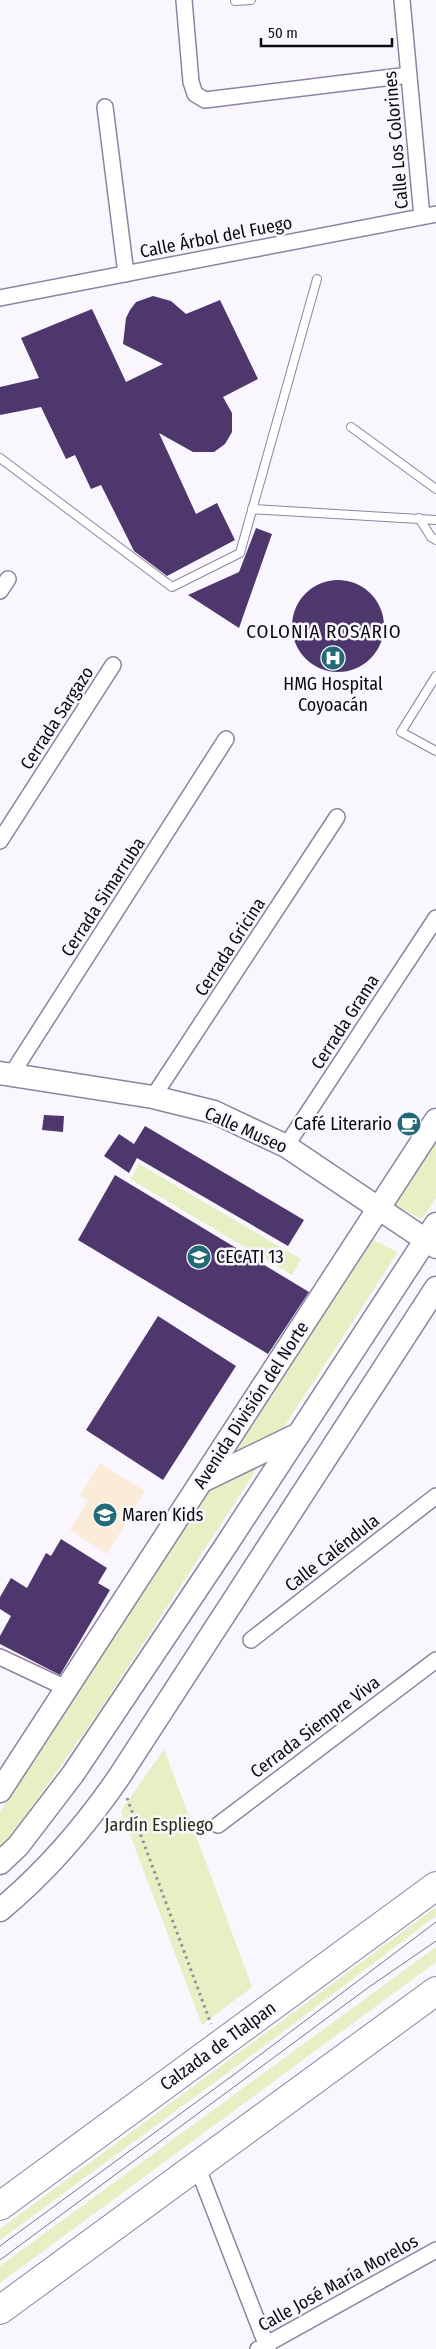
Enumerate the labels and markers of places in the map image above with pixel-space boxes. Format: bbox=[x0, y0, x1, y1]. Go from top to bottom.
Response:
hospital icon: HMG Hospital Coyoacán bbox=[320, 645, 346, 671]
place label: HMG Hospital Coyoacán bbox=[283, 673, 383, 716]
cafe icon: Café Literario bbox=[396, 1111, 422, 1137]
place label: Café Literario bbox=[294, 1113, 392, 1135]
school or university icon: CECATI 13 bbox=[186, 1244, 212, 1270]
place label: CECATI 13 bbox=[216, 1246, 284, 1268]
school or university icon: Maren Kids bbox=[92, 1502, 118, 1528]
place label: Maren Kids bbox=[122, 1504, 204, 1526]

